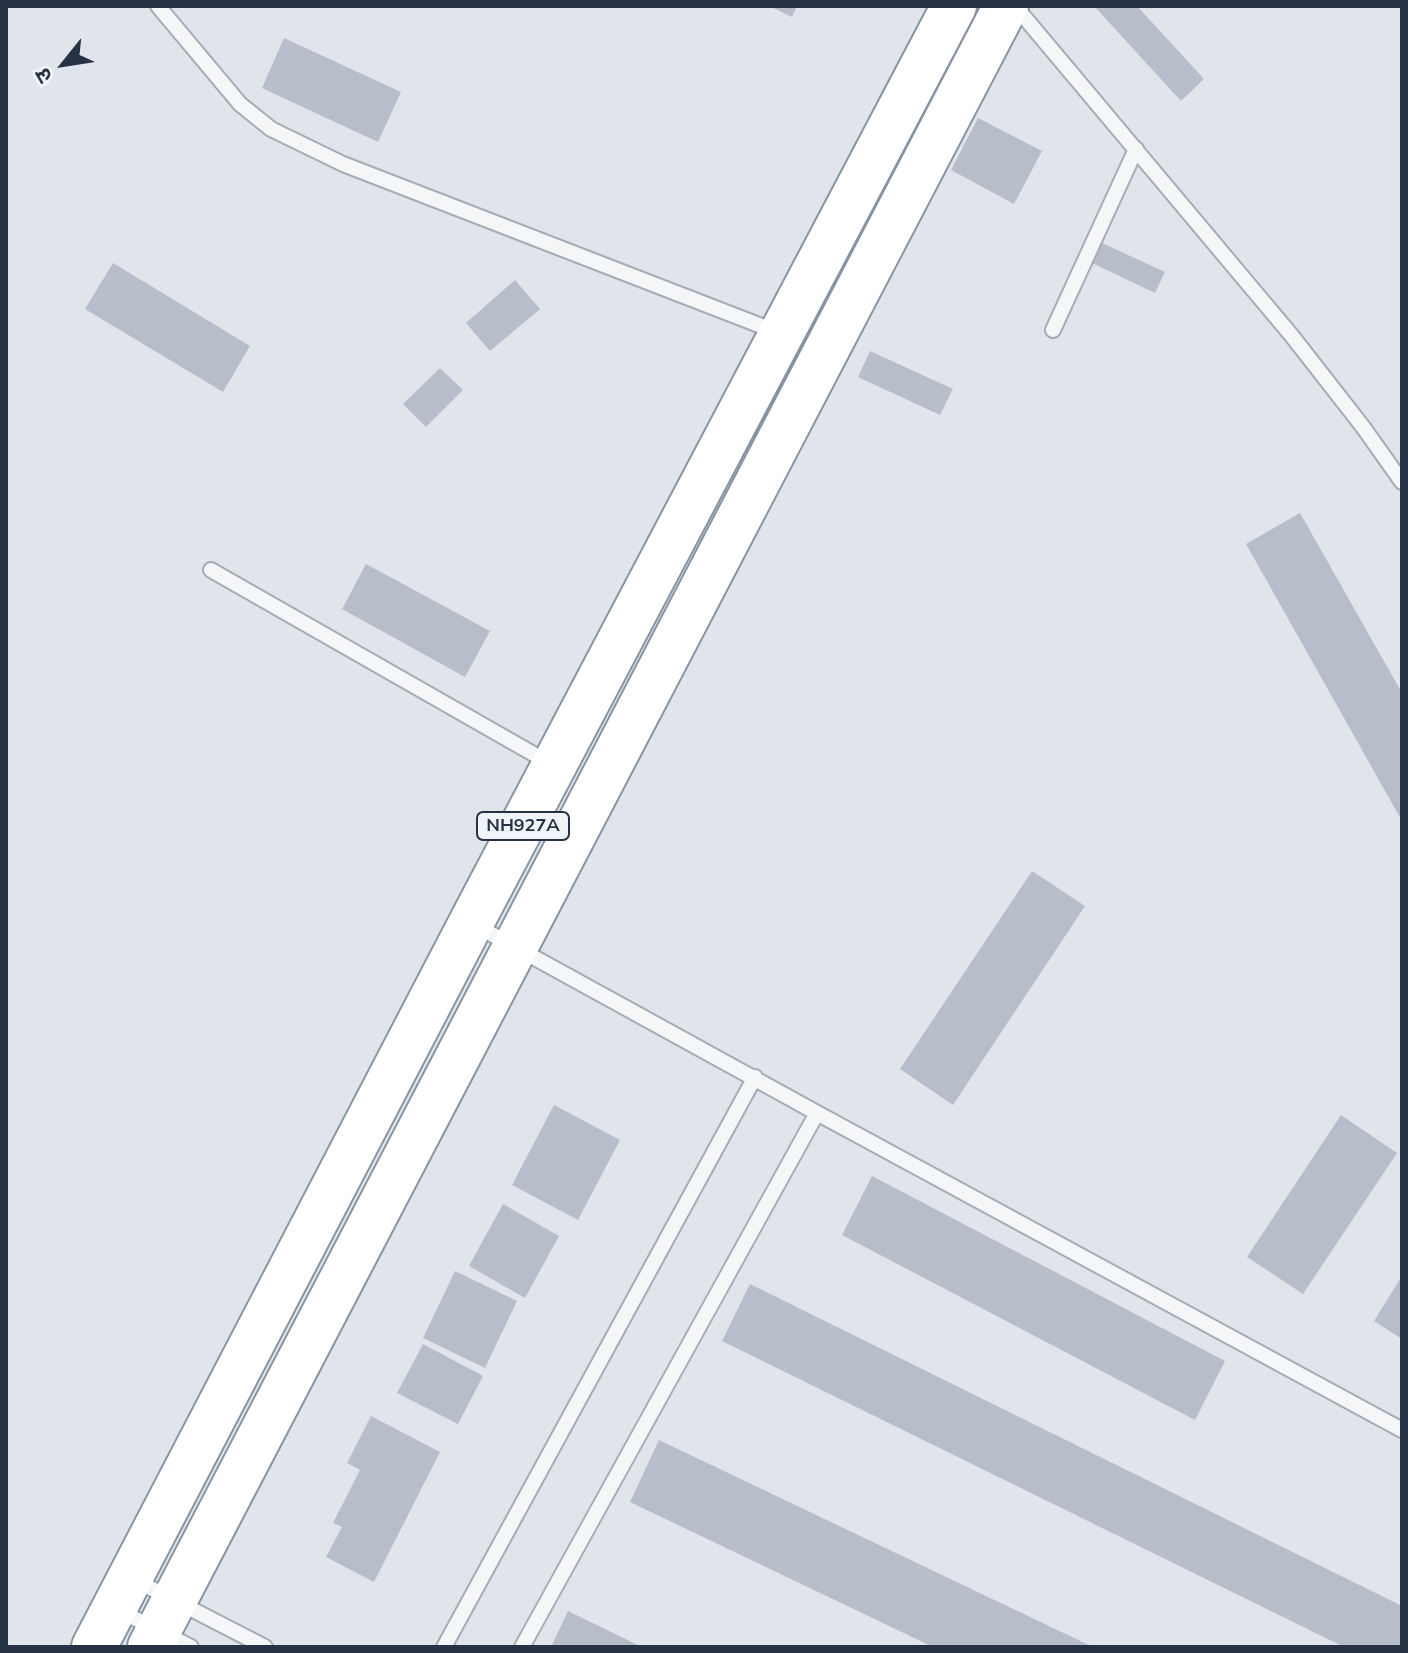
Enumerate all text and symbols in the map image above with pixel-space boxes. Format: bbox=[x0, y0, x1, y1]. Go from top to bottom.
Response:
north arrow bbox=[24, 24, 104, 104]
text: उ bbox=[28, 63, 59, 89]
road number: NH927A bbox=[477, 812, 569, 840]

